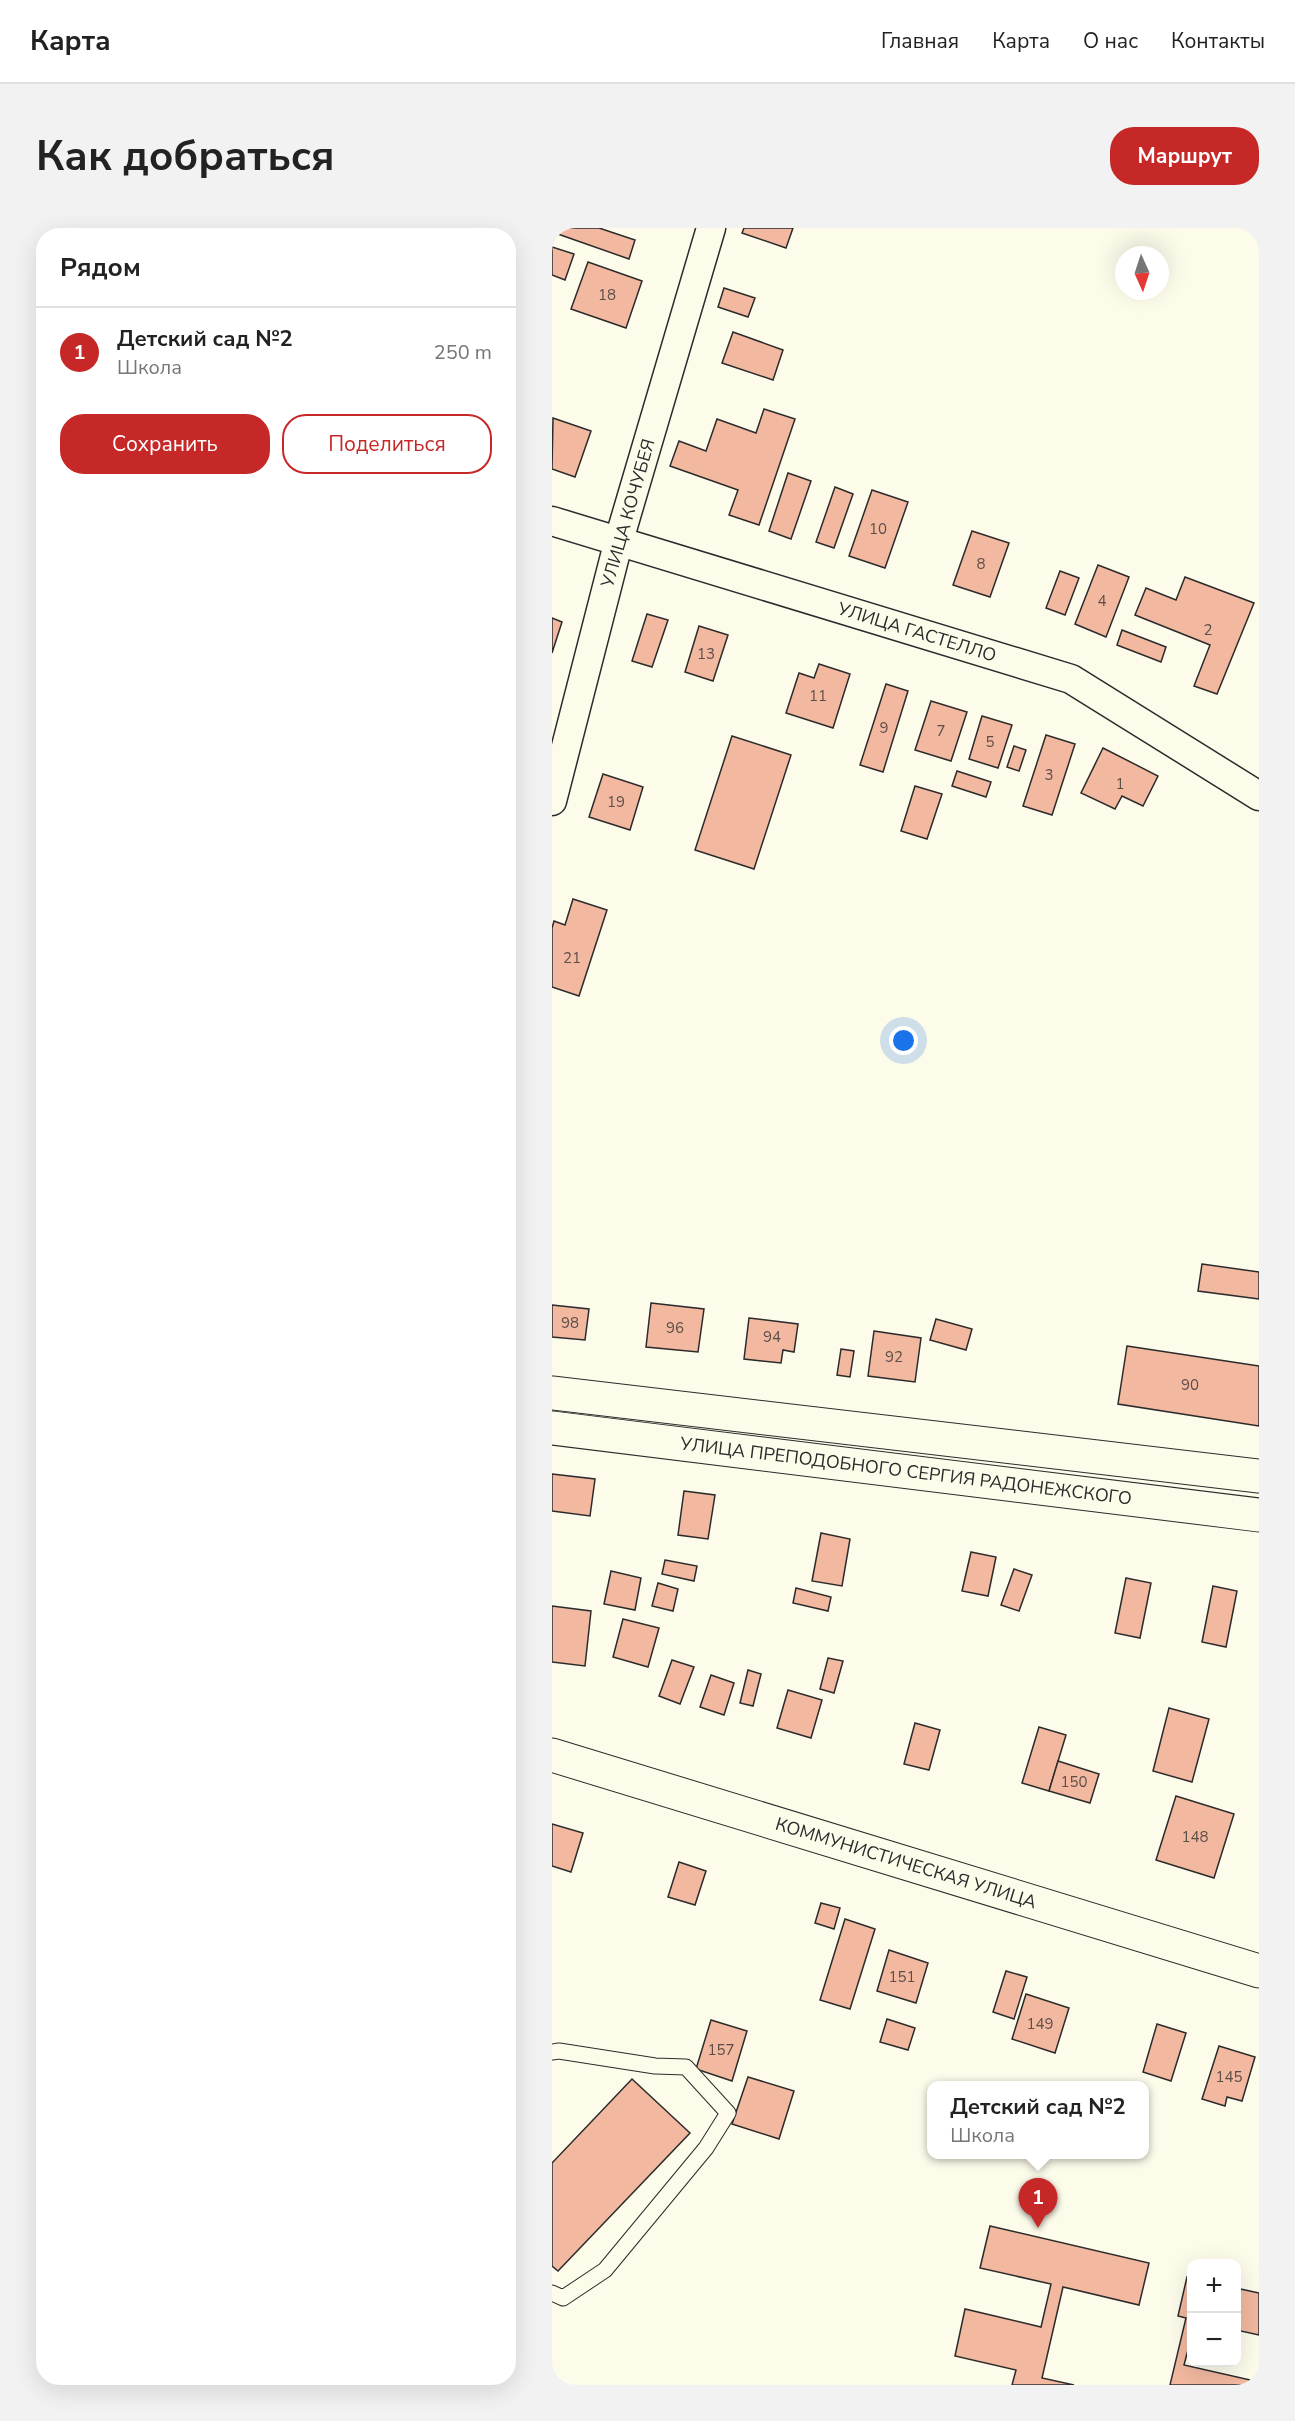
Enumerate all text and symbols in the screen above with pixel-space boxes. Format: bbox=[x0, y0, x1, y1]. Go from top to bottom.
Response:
text: Карта bbox=[30, 22, 111, 60]
text: Главная bbox=[881, 27, 959, 55]
text: Карта bbox=[992, 27, 1050, 55]
text: О нас bbox=[1083, 27, 1138, 55]
text: Контакты bbox=[1171, 27, 1265, 55]
button: Маршрут bbox=[1110, 127, 1259, 185]
text: Как добраться bbox=[36, 128, 335, 185]
north arrow bbox=[1115, 246, 1169, 300]
text: Рядом bbox=[60, 250, 141, 285]
house number: 18 bbox=[598, 285, 616, 305]
text: Детский сад №2 bbox=[117, 324, 293, 354]
text: 1 bbox=[74, 339, 86, 366]
text: 250 m bbox=[434, 339, 492, 366]
text: Школа bbox=[117, 354, 182, 381]
button: Сохранить bbox=[60, 414, 270, 474]
button: Поделиться bbox=[282, 414, 492, 474]
street label: УЛИЦА КОЧУБЕЯ bbox=[595, 436, 661, 591]
house number: 10 bbox=[869, 519, 887, 539]
house number: 8 bbox=[976, 554, 986, 574]
house number: 4 bbox=[1097, 591, 1107, 611]
street label: УЛИЦА ГАСТЕЛЛО bbox=[834, 596, 999, 668]
house number: 2 bbox=[1203, 620, 1213, 640]
house number: 13 bbox=[697, 644, 715, 664]
house number: 11 bbox=[809, 686, 827, 706]
house number: 9 bbox=[879, 718, 889, 738]
house number: 7 bbox=[936, 721, 946, 741]
house number: 5 bbox=[985, 732, 995, 752]
house number: 3 bbox=[1044, 765, 1054, 785]
house number: 1 bbox=[1115, 774, 1125, 794]
house number: 19 bbox=[607, 792, 625, 812]
house number: 21 bbox=[563, 948, 581, 968]
your location bbox=[889, 1026, 918, 1055]
house number: 98 bbox=[561, 1313, 579, 1333]
house number: 96 bbox=[666, 1318, 684, 1338]
house number: 94 bbox=[763, 1327, 781, 1347]
house number: 92 bbox=[885, 1347, 903, 1367]
house number: 90 bbox=[1181, 1375, 1199, 1395]
street label: УЛИЦА ПРЕПОДОБНОГО СЕРГИЯ РАДОНЕЖСКОГО bbox=[678, 1431, 1133, 1511]
house number: 150 bbox=[1060, 1772, 1088, 1792]
street label: КОММУНИСТИЧЕСКАЯ УЛИЦА bbox=[772, 1812, 1040, 1914]
house number: 148 bbox=[1181, 1827, 1209, 1847]
house number: 151 bbox=[888, 1967, 916, 1987]
house number: 149 bbox=[1026, 2014, 1054, 2034]
house number: 157 bbox=[707, 2040, 735, 2060]
house number: 145 bbox=[1215, 2067, 1243, 2087]
popup bbox=[927, 2081, 1149, 2159]
text: Детский сад №2 bbox=[950, 2092, 1126, 2122]
text: Школа bbox=[950, 2122, 1015, 2149]
pin: 1 bbox=[1018, 2178, 1058, 2228]
map controls bbox=[1187, 2259, 1241, 2367]
button: + bbox=[1187, 2259, 1241, 2313]
button: − bbox=[1187, 2313, 1241, 2367]

